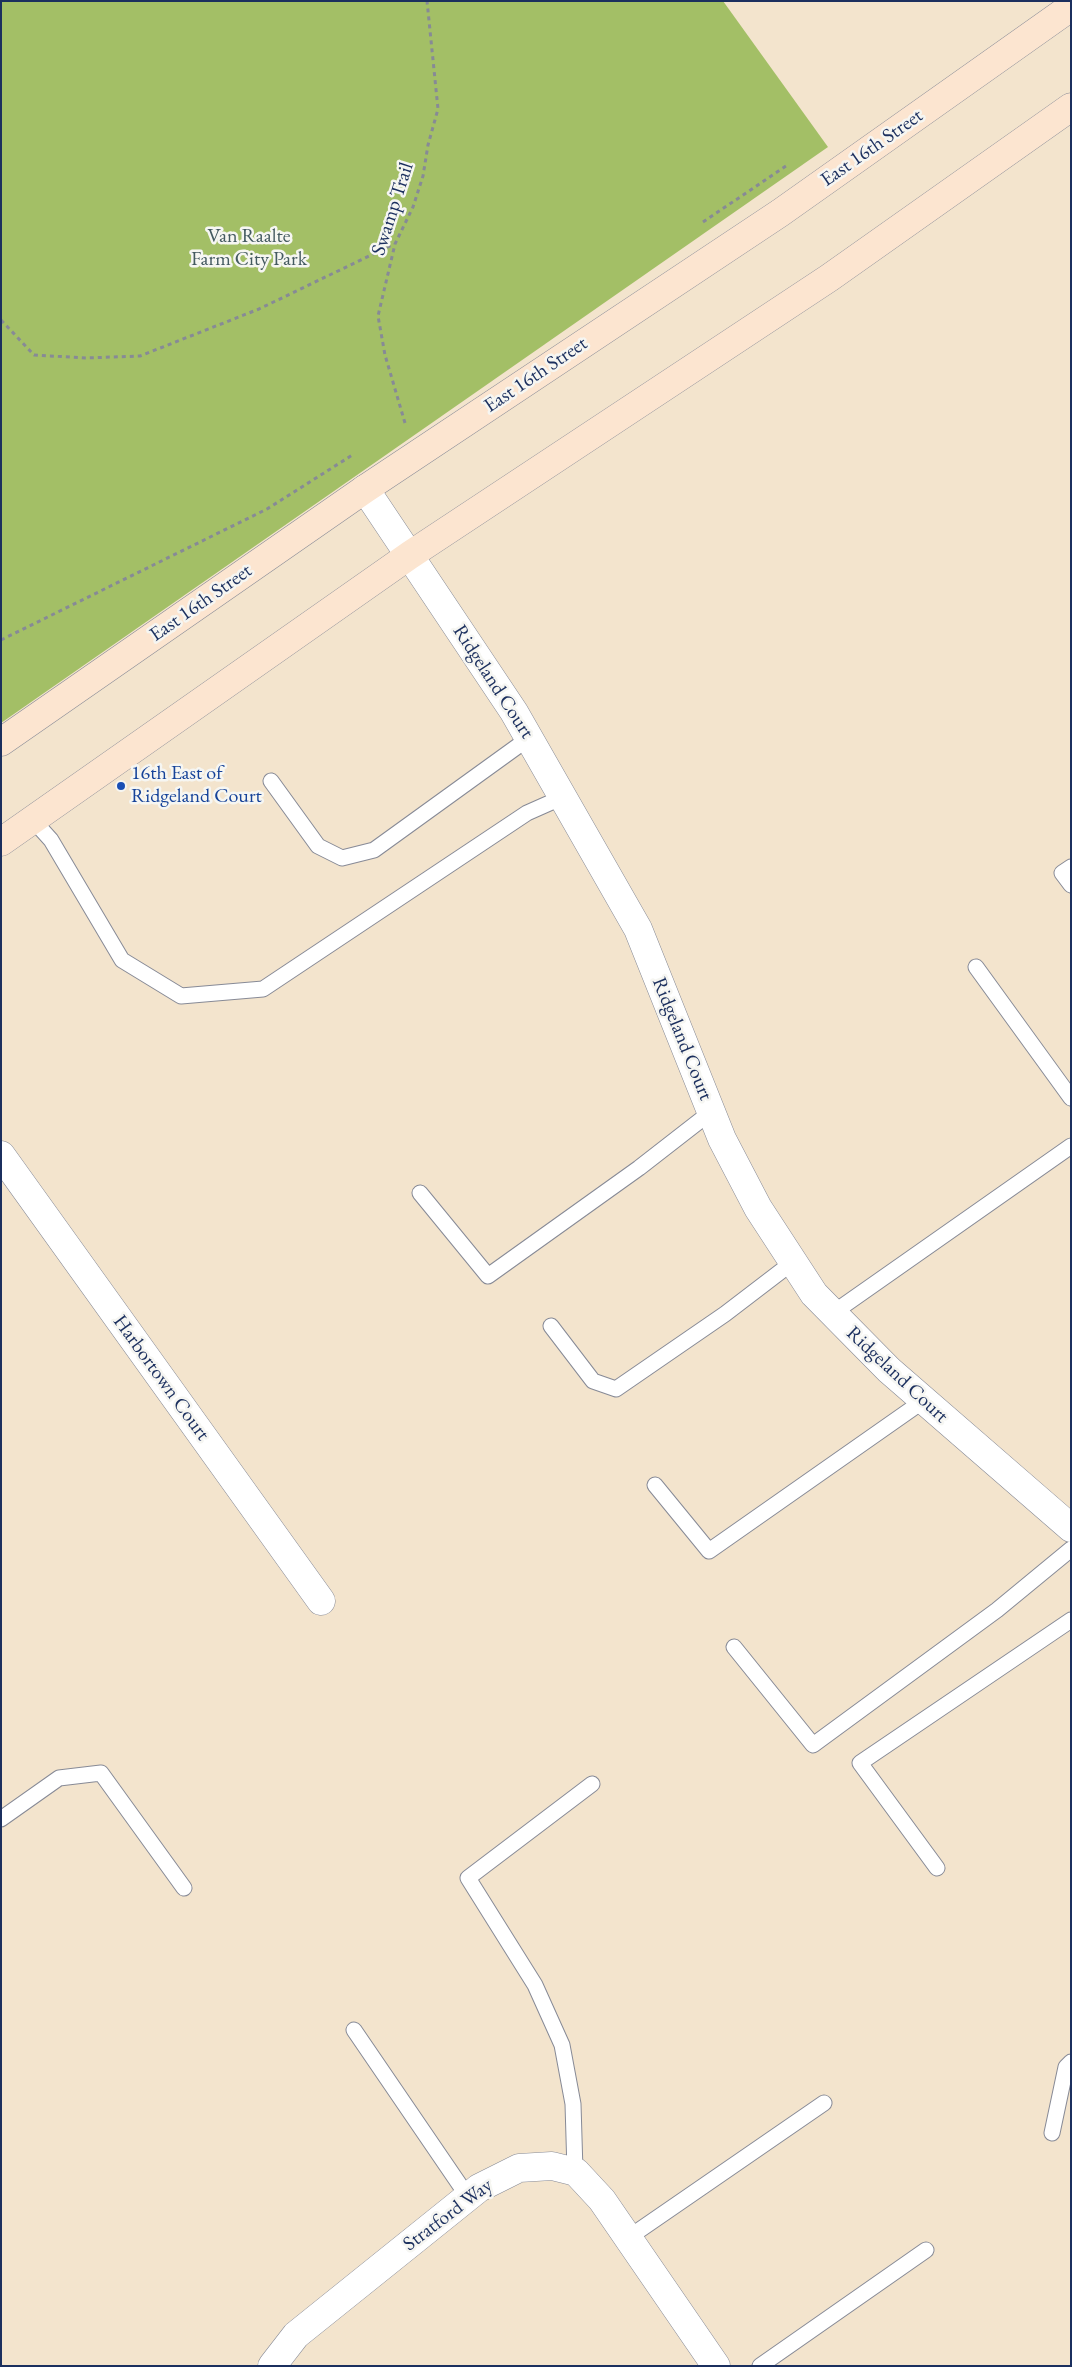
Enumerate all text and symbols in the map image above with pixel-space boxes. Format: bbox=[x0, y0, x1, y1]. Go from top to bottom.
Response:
street label: East 16th Street bbox=[816, 104, 928, 192]
street label: Swamp Trail bbox=[367, 159, 419, 259]
park label: Van Raalte Farm City Park bbox=[191, 225, 307, 272]
street label: East 16th Street bbox=[480, 332, 592, 418]
street label: East 16th Street bbox=[145, 559, 257, 647]
street label: Ridgeland Court bbox=[447, 621, 539, 743]
place label: 16th East of Ridgeland Court bbox=[131, 762, 262, 809]
marker: 16th East of Ridgeland Court bbox=[115, 780, 127, 792]
street label: Ridgeland Court bbox=[646, 974, 718, 1104]
street label: Harbortown Court bbox=[107, 1310, 215, 1446]
street label: Ridgeland Court bbox=[841, 1322, 953, 1428]
street label: Stratford Way bbox=[398, 2174, 498, 2256]

